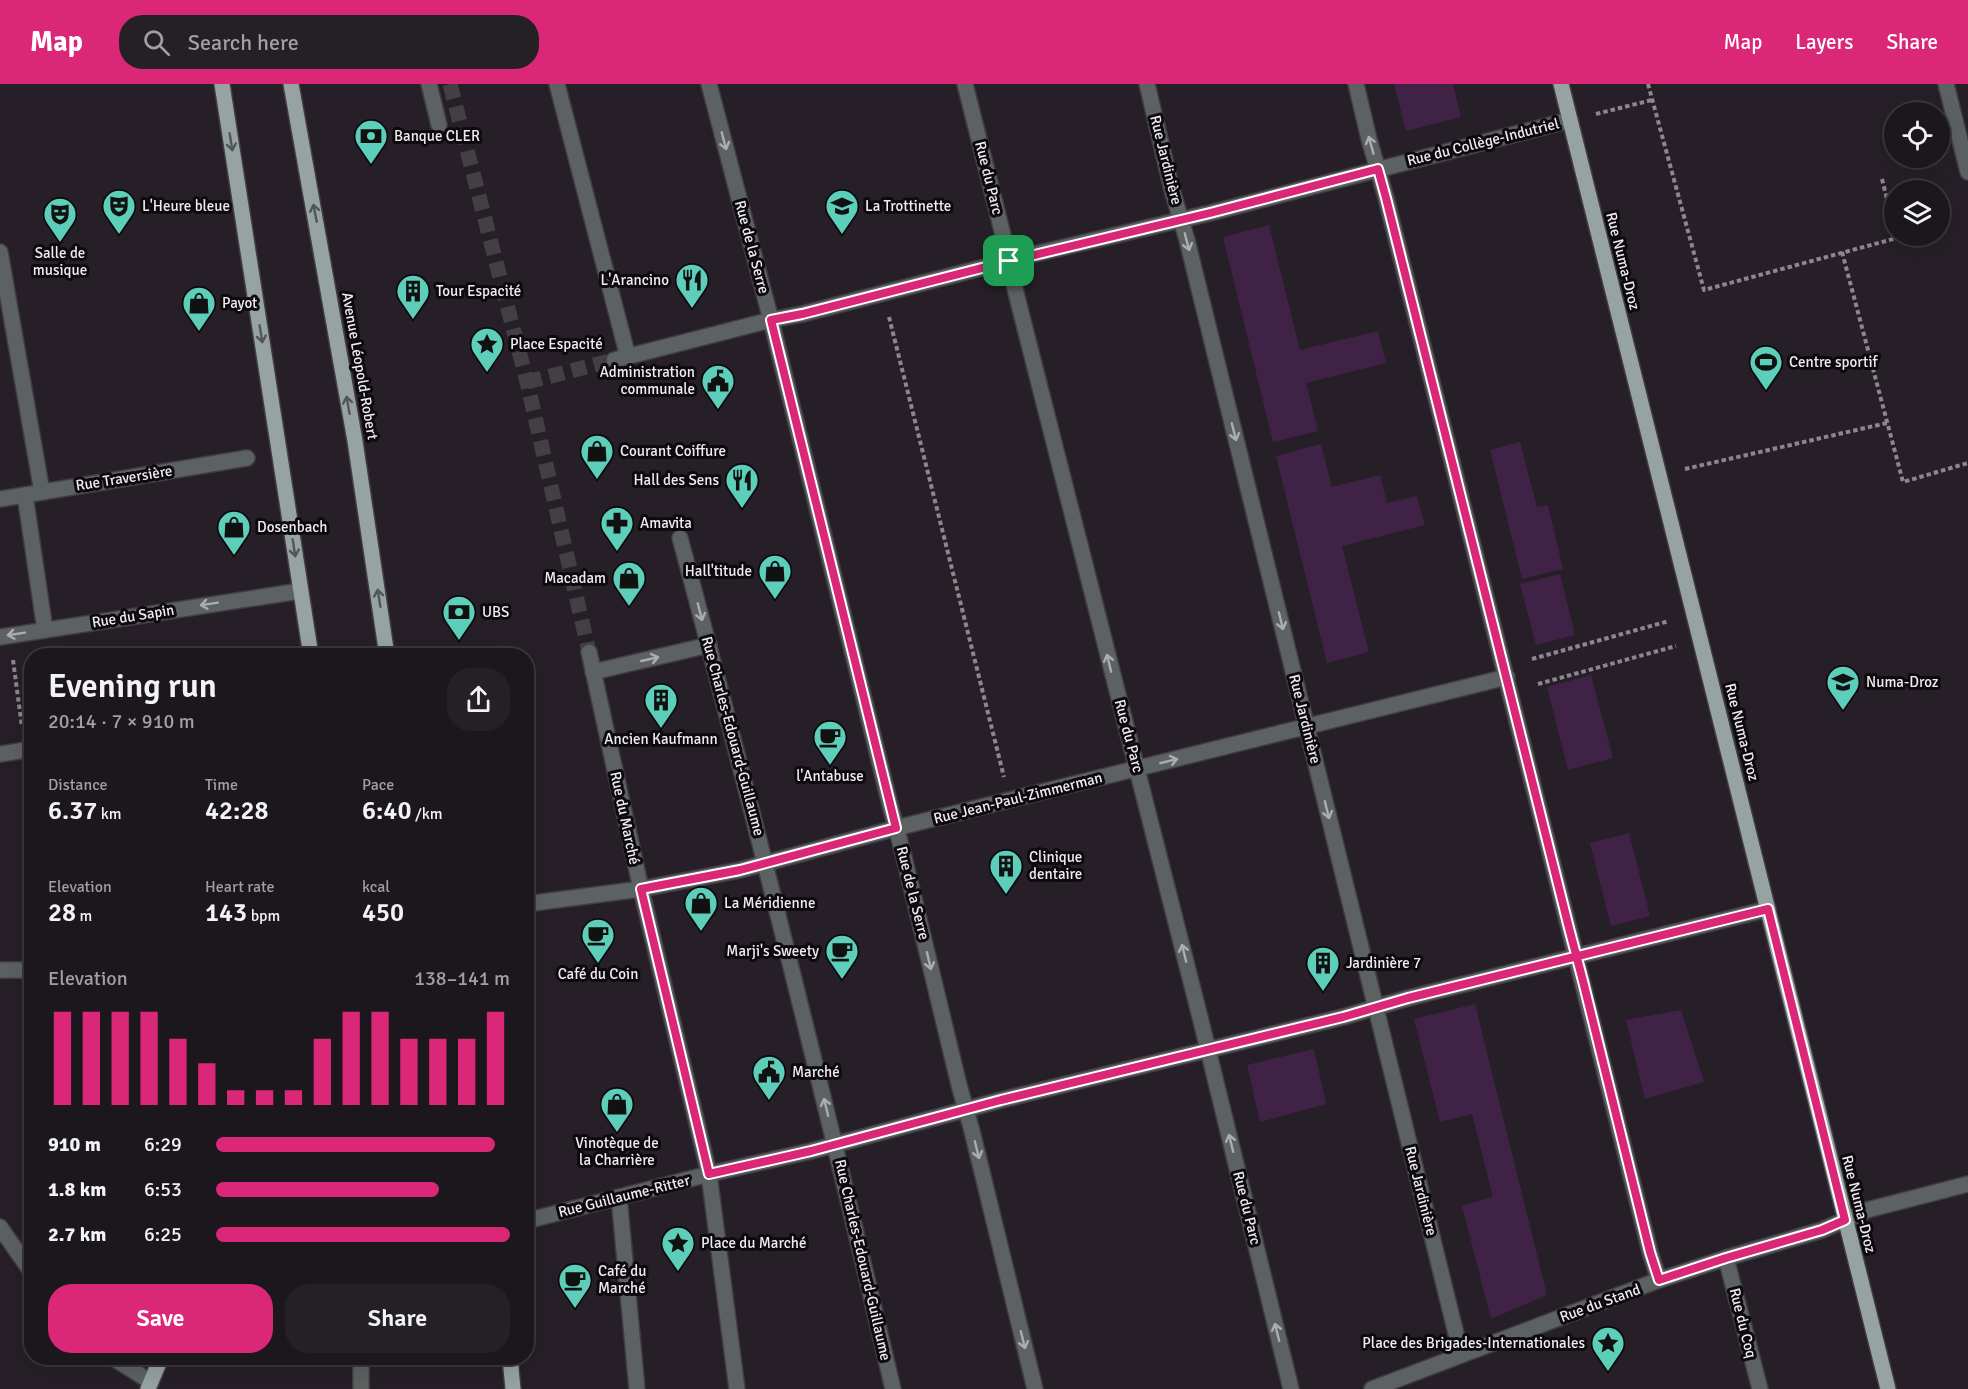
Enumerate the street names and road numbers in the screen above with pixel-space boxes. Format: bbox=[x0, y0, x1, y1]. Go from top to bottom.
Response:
street label: Rue Jardinière bbox=[1146, 113, 1186, 207]
street label: Rue du Collège-Indutriel bbox=[1405, 114, 1561, 170]
street label: Rue du Parc bbox=[971, 139, 1007, 217]
street label: Rue de la Serre bbox=[731, 198, 773, 296]
street label: Rue Numa-Droz bbox=[1602, 210, 1644, 312]
street label: Avenue Léopold-Robert bbox=[338, 291, 382, 441]
street label: Rue Traversière bbox=[74, 461, 174, 495]
street label: Rue du Sapin bbox=[90, 601, 176, 631]
street label: Rue Charles-Edouard-Guillaume bbox=[698, 634, 768, 838]
street label: Rue Jardinière bbox=[1285, 672, 1325, 766]
street label: Rue Numa-Droz bbox=[1721, 681, 1763, 783]
street label: Rue du Parc bbox=[1111, 697, 1147, 775]
street label: Rue Jean-Paul-Zimmerman bbox=[932, 768, 1104, 828]
street label: Rue du Marché bbox=[606, 770, 644, 866]
street label: Rue de la Serre bbox=[893, 844, 933, 942]
street label: Rue Jardinière bbox=[1401, 1144, 1441, 1238]
street label: Rue Numa-Droz bbox=[1838, 1153, 1880, 1255]
street label: Rue Charles-Edouard-Guillaume bbox=[831, 1158, 895, 1362]
street label: Rue du Parc bbox=[1229, 1169, 1265, 1247]
street label: Rue Guillaume-Ritter bbox=[556, 1171, 692, 1221]
street label: Rue du Stand bbox=[1557, 1280, 1643, 1326]
street label: Rue du Coq bbox=[1726, 1286, 1760, 1360]

